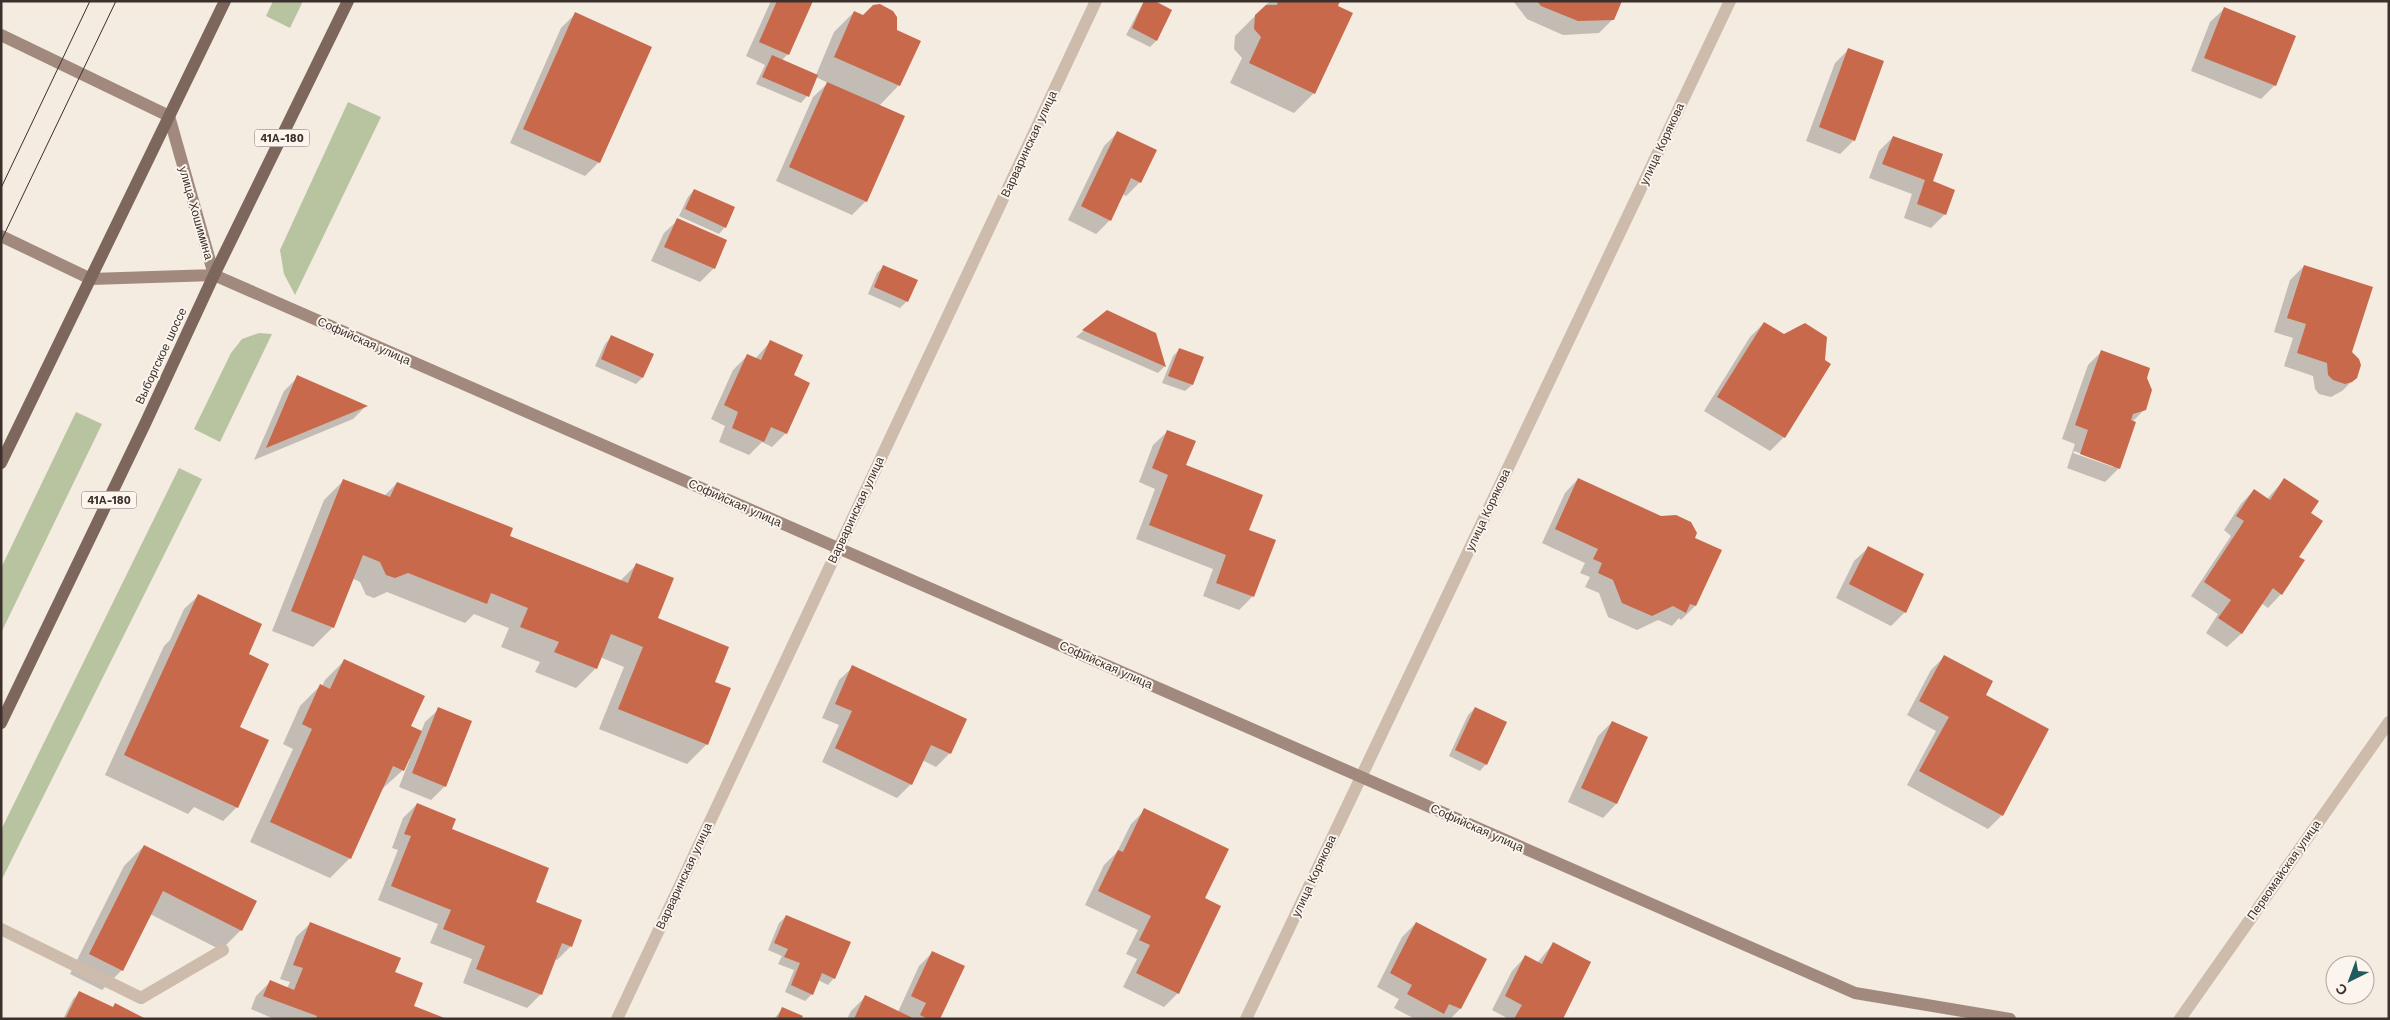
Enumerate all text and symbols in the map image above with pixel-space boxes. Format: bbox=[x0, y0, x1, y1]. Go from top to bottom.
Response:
street label: Варваринская улица bbox=[998, 88, 1060, 200]
street label: улица Корякова bbox=[1637, 101, 1687, 187]
road number: 41А-180 bbox=[254, 130, 310, 146]
street label: улица Хошимина bbox=[176, 165, 216, 261]
street label: Выборгское шоссе bbox=[133, 305, 190, 406]
street label: Софийская улица bbox=[315, 314, 413, 368]
street label: Варваринская улица bbox=[825, 454, 887, 566]
street label: улица Корякова bbox=[1463, 467, 1513, 553]
street label: Софийская улица bbox=[686, 476, 784, 530]
road number: 41А-180 bbox=[82, 492, 136, 508]
street label: Софийская улица bbox=[1057, 638, 1155, 692]
street label: Софийская улица bbox=[1428, 801, 1526, 855]
street label: Первомайская улица bbox=[2244, 817, 2324, 922]
street label: Варваринская улица bbox=[653, 820, 715, 932]
street label: улица Корякова bbox=[1289, 833, 1339, 919]
north arrow bbox=[2325, 955, 2375, 1005]
text: С bbox=[2332, 980, 2350, 999]

